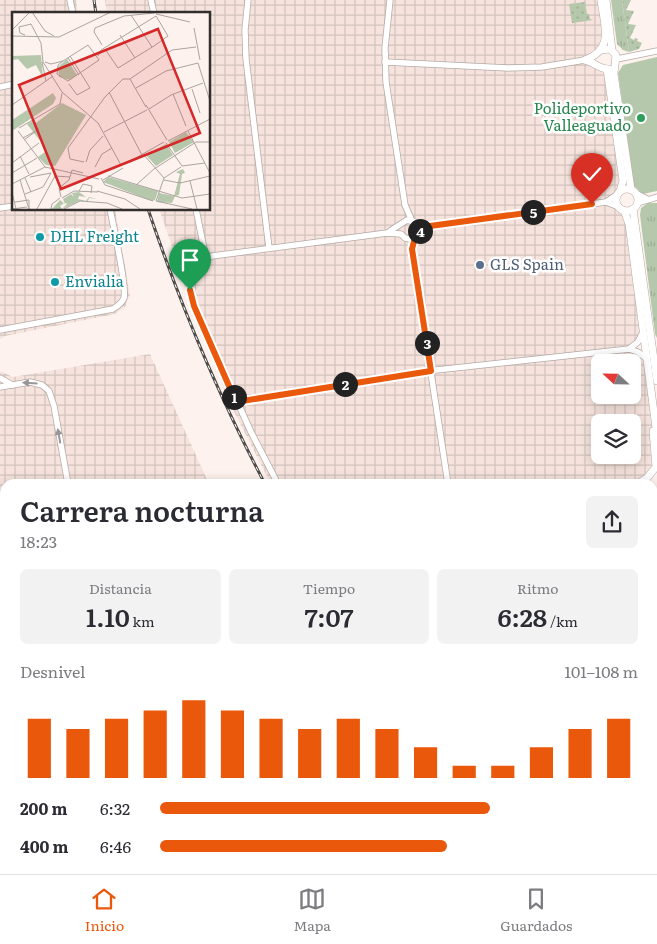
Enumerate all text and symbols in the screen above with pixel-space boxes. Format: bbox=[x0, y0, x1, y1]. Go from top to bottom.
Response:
inset map bbox=[12, 12, 210, 210]
place label: Polideportivo Valleaguado bbox=[534, 96, 631, 136]
marker: Polideportivo Valleaguado bbox=[635, 112, 647, 124]
pin bbox=[571, 153, 613, 204]
icon: check bbox=[578, 160, 606, 188]
pin: 5 bbox=[520, 200, 546, 224]
text: 5 bbox=[530, 202, 537, 222]
pin: 4 bbox=[408, 218, 432, 244]
text: 4 bbox=[416, 221, 425, 241]
place label: DHL Freight bbox=[50, 224, 139, 247]
marker: DHL Freight bbox=[34, 231, 46, 243]
pin bbox=[169, 239, 211, 290]
icon: arrive bbox=[176, 246, 204, 274]
place label: GLS Spain bbox=[490, 252, 564, 275]
marker: GLS Spain bbox=[474, 259, 486, 271]
place label: Envialia bbox=[65, 269, 125, 292]
marker: Envialia bbox=[49, 276, 61, 288]
pin: 3 bbox=[414, 330, 440, 356]
text: 3 bbox=[424, 333, 431, 353]
north arrow bbox=[591, 354, 641, 404]
map controls bbox=[591, 354, 641, 464]
pin: 2 bbox=[332, 372, 358, 396]
text: 2 bbox=[342, 374, 349, 394]
one-way arrow bbox=[22, 379, 38, 387]
pin: 1 bbox=[222, 384, 246, 410]
text: 1 bbox=[232, 387, 237, 407]
button: layers bbox=[591, 414, 641, 464]
one-way arrow bbox=[55, 428, 63, 444]
text: Carrera nocturna bbox=[20, 489, 264, 531]
button: share bbox=[586, 496, 638, 548]
text: 18:23 bbox=[20, 529, 57, 553]
text: Distancia bbox=[89, 578, 152, 598]
text: Tiempo bbox=[303, 578, 355, 598]
text: Ritmo bbox=[517, 578, 558, 598]
text: 1.10 bbox=[86, 598, 130, 635]
text: 7:07 bbox=[304, 598, 354, 635]
text: 6:28 bbox=[497, 598, 547, 635]
text: km bbox=[130, 611, 155, 631]
text: /km bbox=[547, 611, 578, 631]
text: Desnivel bbox=[20, 659, 85, 683]
text: 101–108 m bbox=[564, 659, 638, 683]
text: 200 m bbox=[20, 796, 67, 820]
text: 6:32 bbox=[100, 796, 130, 820]
text: 400 m bbox=[20, 834, 69, 858]
text: 6:46 bbox=[100, 834, 131, 858]
tab: Inicio bbox=[85, 885, 124, 935]
tab: Mapa bbox=[294, 885, 331, 935]
tab: Guardados bbox=[500, 885, 572, 935]

